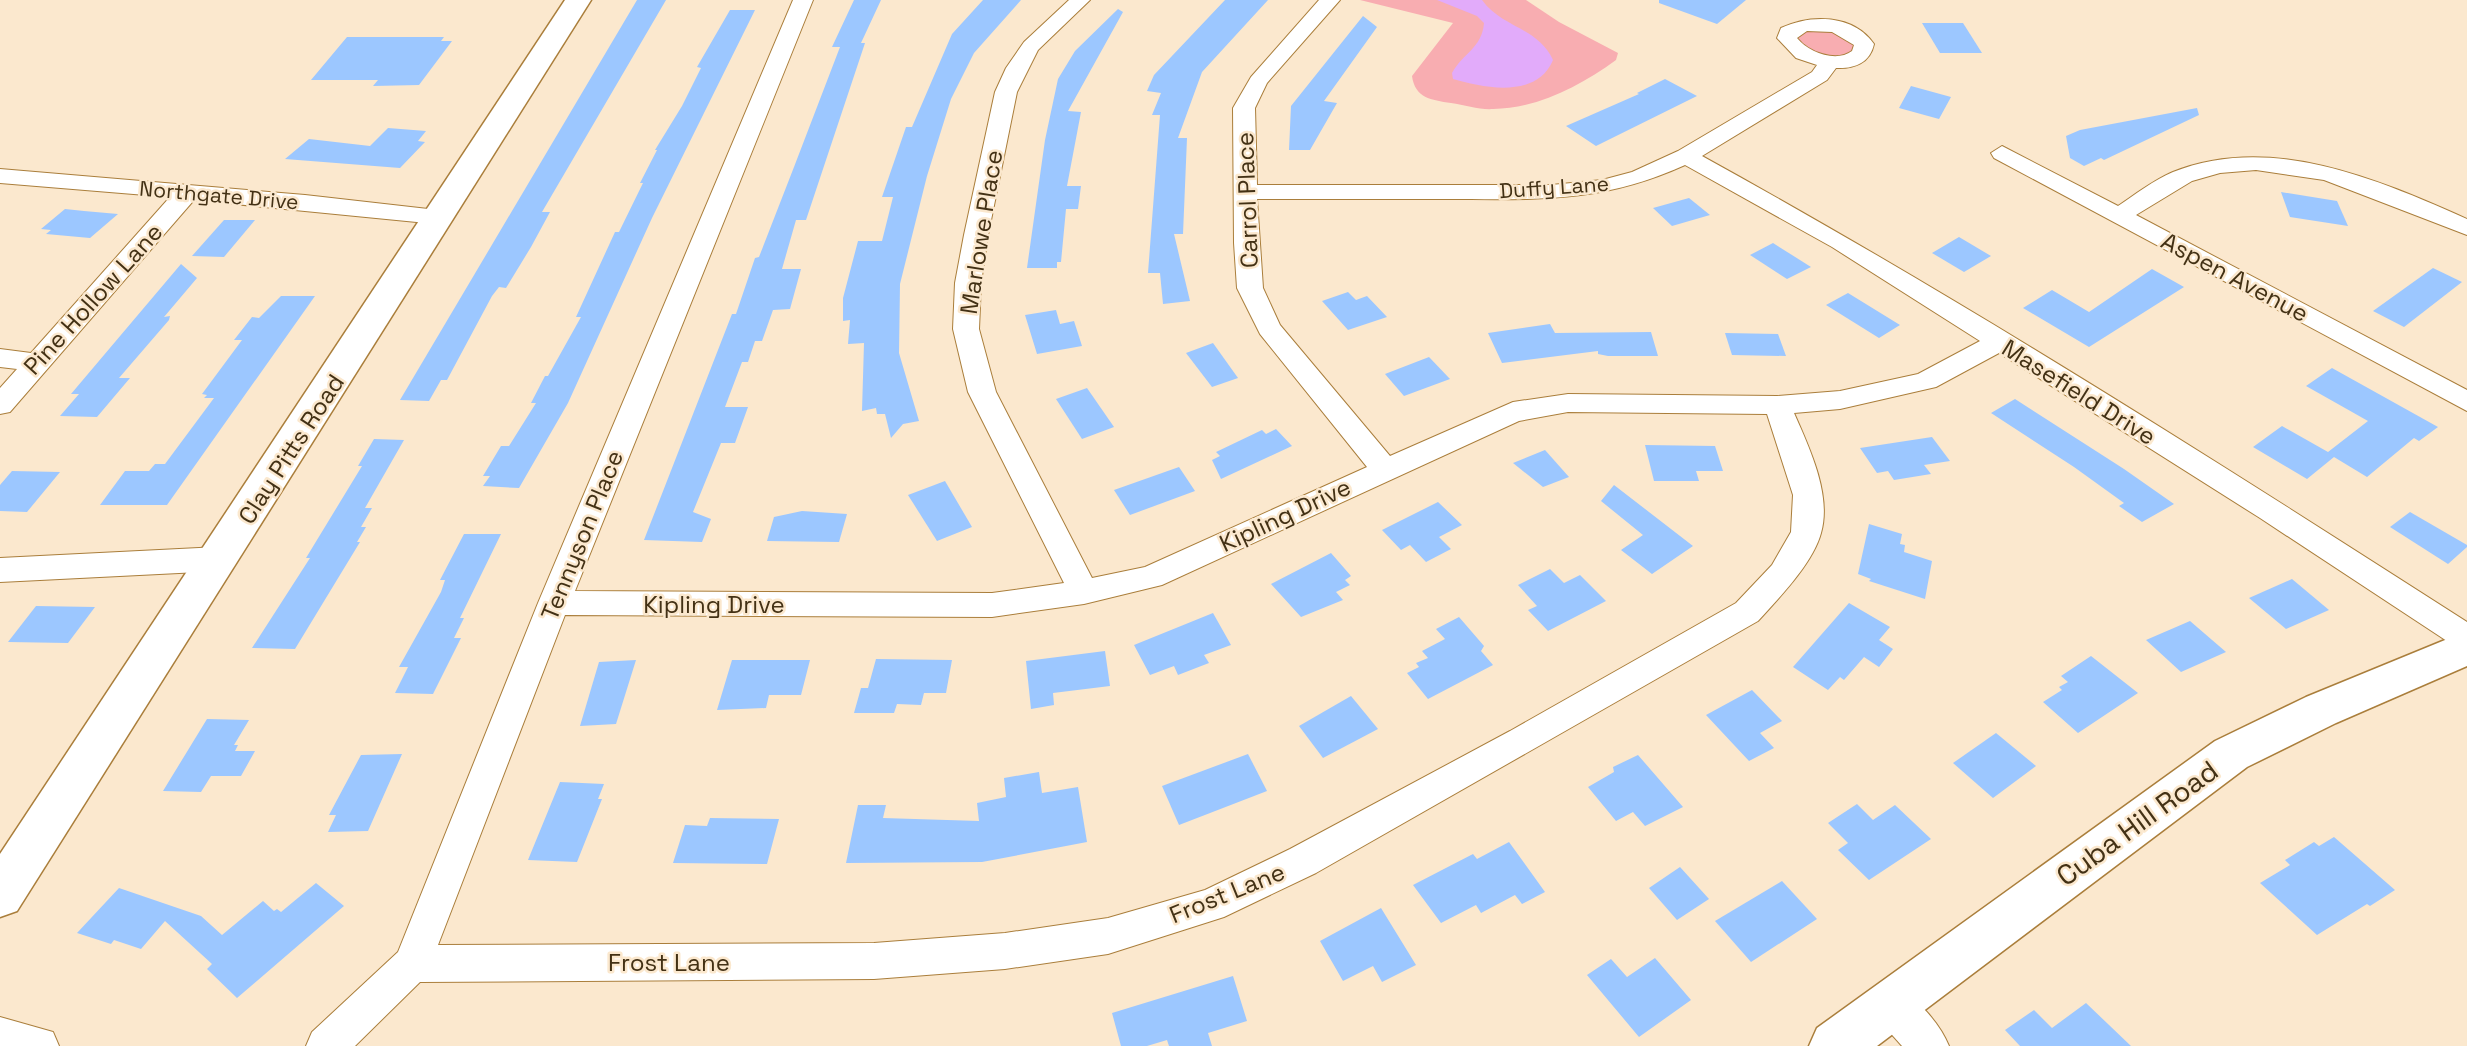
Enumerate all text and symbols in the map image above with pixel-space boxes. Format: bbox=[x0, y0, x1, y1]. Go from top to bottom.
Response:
street label: Carrol Place bbox=[1229, 131, 1265, 269]
street label: Marlowe Place bbox=[953, 148, 1009, 316]
street label: Duffy Lane bbox=[1498, 170, 1610, 204]
street label: Northgate Drive bbox=[138, 175, 300, 215]
street label: Pine Hollow Lane bbox=[17, 217, 169, 381]
street label: Aspen Avenue bbox=[2156, 225, 2314, 329]
street label: Masefield Drive bbox=[1996, 332, 2162, 452]
street label: Clay Pitts Road bbox=[231, 368, 351, 530]
street label: Tennyson Place bbox=[534, 446, 630, 624]
street label: Kipling Drive bbox=[1214, 471, 1356, 559]
street label: Kipling Drive bbox=[643, 589, 785, 620]
street label: Cuba Hill Road bbox=[2049, 752, 2225, 894]
street label: Frost Lane bbox=[1165, 856, 1289, 930]
street label: Frost Lane bbox=[608, 947, 730, 978]

